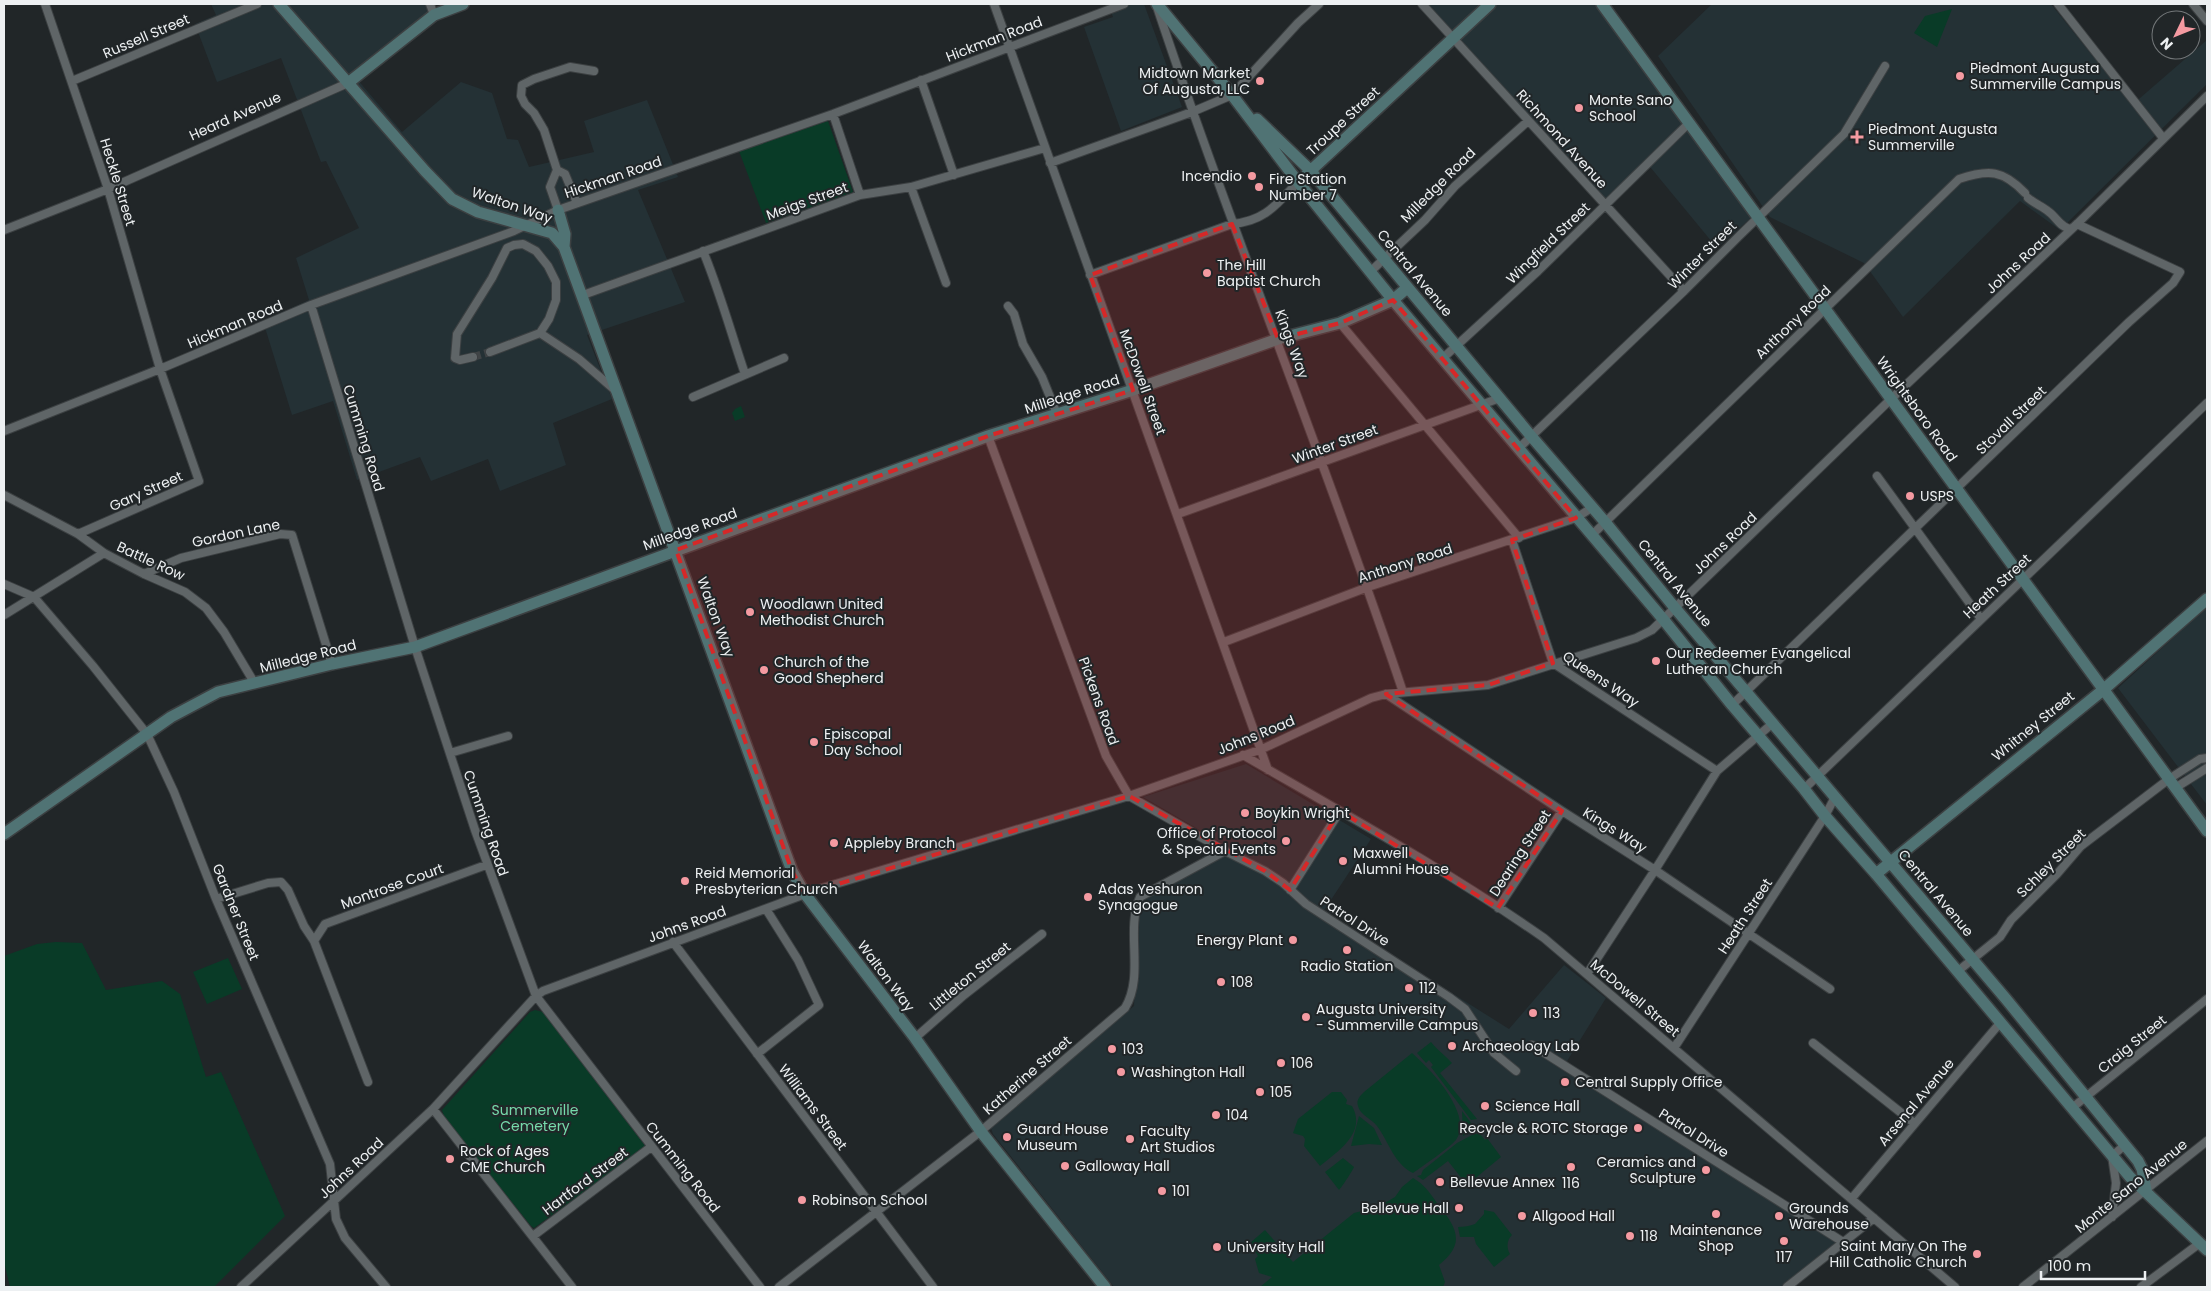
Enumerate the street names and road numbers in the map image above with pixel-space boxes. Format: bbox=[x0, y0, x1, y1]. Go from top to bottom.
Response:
street label: Russell Street bbox=[100, 9, 192, 63]
street label: Hickman Road bbox=[943, 11, 1045, 67]
street label: Troupe Street bbox=[1302, 82, 1384, 160]
street label: Richmond Avenue bbox=[1512, 85, 1612, 193]
street label: Heard Avenue bbox=[186, 87, 284, 145]
street label: Heckle Street bbox=[95, 136, 141, 228]
street label: Milledge Road bbox=[1396, 143, 1480, 227]
street label: Hickman Road bbox=[562, 151, 664, 203]
street label: Meigs Street bbox=[763, 177, 851, 225]
street label: Walton Way bbox=[469, 182, 555, 228]
street label: Wingfield Street bbox=[1502, 198, 1594, 288]
street label: Winter Street bbox=[1663, 216, 1741, 294]
street label: Central Avenue bbox=[1373, 225, 1458, 321]
street label: Johns Road bbox=[1981, 228, 2055, 298]
street label: Anthony Road bbox=[1751, 281, 1835, 363]
street label: Hickman Road bbox=[184, 295, 286, 353]
street label: Kings Way bbox=[1270, 307, 1314, 382]
street label: McDowell Street bbox=[1115, 326, 1171, 438]
street label: Wrightsboro Road bbox=[1872, 352, 1962, 466]
street label: Milledge Road bbox=[1022, 369, 1122, 419]
street label: Stovall Street bbox=[1971, 381, 2051, 459]
street label: Cumming Road bbox=[338, 382, 390, 494]
street label: Winter Street bbox=[1289, 419, 1381, 469]
street label: Gary Street bbox=[106, 466, 186, 516]
street label: Milledge Road bbox=[640, 503, 740, 555]
street label: Johns Road bbox=[1689, 507, 1761, 579]
street label: Gordon Lane bbox=[190, 514, 282, 552]
street label: Central Avenue bbox=[1633, 535, 1717, 631]
street label: Battle Row bbox=[114, 536, 189, 586]
street label: Anthony Road bbox=[1355, 538, 1455, 588]
street label: Heath Street bbox=[1959, 549, 2035, 623]
street label: Walton Way bbox=[692, 574, 740, 660]
street label: Milledge Road bbox=[258, 634, 358, 678]
street label: Queens Way bbox=[1559, 646, 1643, 712]
street label: Pickens Road bbox=[1074, 654, 1124, 748]
street label: Whitney Street bbox=[1987, 686, 2079, 766]
street label: Johns Road bbox=[1214, 710, 1298, 760]
street label: Cumming Road bbox=[459, 767, 513, 879]
street label: Kings Way bbox=[1579, 802, 1651, 858]
street label: Dearing Street bbox=[1484, 806, 1556, 900]
street label: Schley Street bbox=[2012, 824, 2090, 902]
street label: Central Avenue bbox=[1894, 845, 1979, 941]
street label: Montrose Court bbox=[338, 858, 446, 914]
street label: Gardner Street bbox=[208, 861, 264, 963]
street label: Heath Street bbox=[1713, 874, 1777, 958]
street label: Patrol Drive bbox=[1316, 891, 1394, 951]
street label: Johns Road bbox=[645, 901, 729, 947]
street label: Walton Way bbox=[853, 936, 919, 1016]
street label: Littleton Street bbox=[925, 937, 1015, 1015]
street label: McDowell Street bbox=[1586, 955, 1684, 1041]
street label: Craig Street bbox=[2093, 1010, 2171, 1078]
street label: Katherine Street bbox=[978, 1031, 1076, 1119]
street label: Arsenal Avenue bbox=[1873, 1054, 1959, 1150]
street label: Williams Street bbox=[774, 1060, 852, 1154]
street label: Patrol Drive bbox=[1655, 1104, 1733, 1163]
street label: Cumming Road bbox=[641, 1117, 725, 1217]
street label: Johns Road bbox=[314, 1133, 388, 1203]
street label: Monte Sano Avenue bbox=[2071, 1134, 2192, 1238]
street label: Hartford Street bbox=[538, 1142, 632, 1220]

